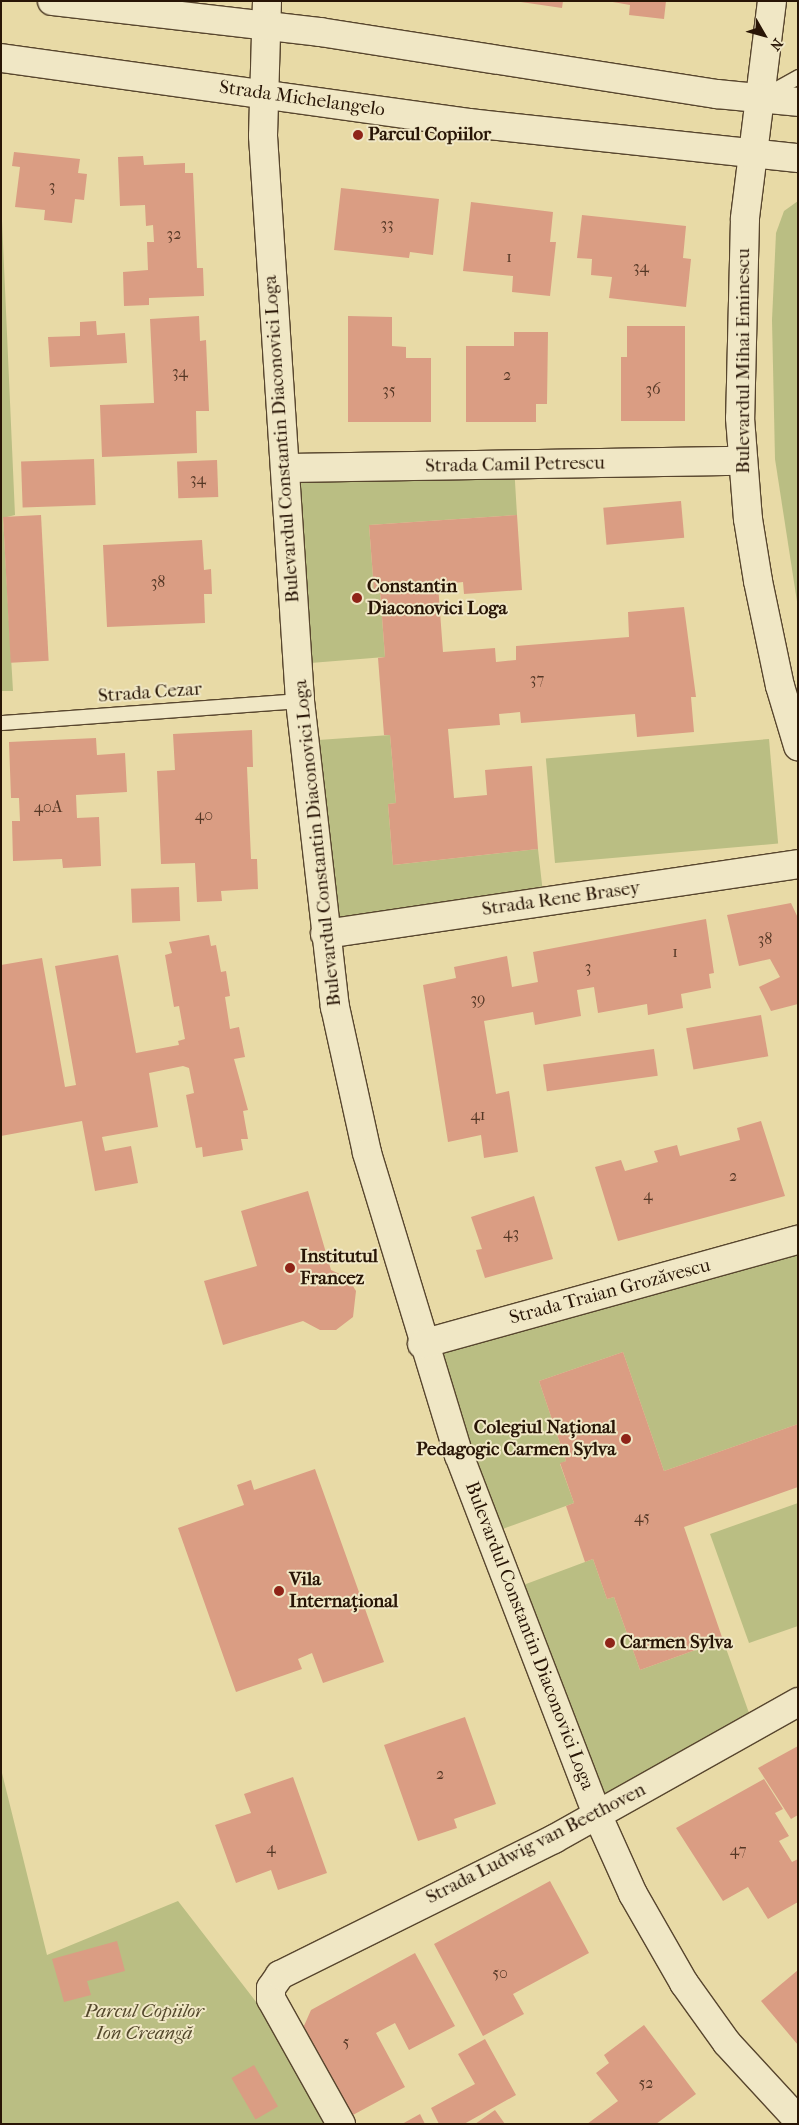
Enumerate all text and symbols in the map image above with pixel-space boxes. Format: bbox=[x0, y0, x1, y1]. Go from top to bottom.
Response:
north arrow bbox=[739, 10, 789, 60]
text: N bbox=[766, 35, 786, 54]
street label: Strada Michelangelo bbox=[218, 76, 386, 122]
place label: Parcul Copiilor bbox=[368, 124, 491, 146]
marker: Parcul Copiilor bbox=[352, 129, 364, 141]
house number: 3 bbox=[49, 176, 55, 196]
house number: 33 bbox=[380, 214, 394, 234]
house number: 32 bbox=[167, 224, 181, 244]
house number: 1 bbox=[506, 247, 512, 267]
street label: Bulevardul Mihai Eminescu bbox=[733, 248, 755, 474]
house number: 34 bbox=[633, 257, 649, 277]
street label: Bulevardul Constantin Diaconovici Loga bbox=[259, 274, 305, 604]
house number: 34 bbox=[172, 362, 188, 382]
house number: 2 bbox=[503, 365, 511, 385]
house number: 36 bbox=[645, 379, 661, 399]
house number: 35 bbox=[382, 380, 396, 400]
street label: Strada Camil Petrescu bbox=[425, 452, 605, 478]
house number: 34 bbox=[190, 469, 206, 489]
house number: 38 bbox=[151, 572, 165, 592]
place label: Constantin Diaconovici Loga bbox=[367, 576, 507, 620]
marker: Constantin Diaconovici Loga bbox=[351, 592, 363, 604]
house number: 37 bbox=[530, 669, 544, 689]
street label: Strada Cezar bbox=[97, 678, 203, 708]
street label: Bulevardul Constantin Diaconovici Loga bbox=[290, 679, 346, 1007]
house number: 40A bbox=[34, 797, 62, 817]
house number: 40 bbox=[195, 805, 213, 825]
street label: Strada Rene Brasey bbox=[480, 877, 642, 921]
house number: 38 bbox=[758, 929, 772, 949]
house number: 1 bbox=[672, 942, 678, 962]
house number: 3 bbox=[585, 957, 591, 977]
house number: 39 bbox=[471, 989, 485, 1009]
house number: 41 bbox=[470, 1105, 486, 1125]
house number: 2 bbox=[729, 1166, 737, 1186]
house number: 4 bbox=[643, 1185, 653, 1205]
house number: 43 bbox=[503, 1223, 519, 1243]
place label: Institutul Francez bbox=[300, 1246, 378, 1290]
street label: Strada Traian Grozăvescu bbox=[507, 1254, 713, 1330]
marker: Institutul Francez bbox=[284, 1262, 296, 1274]
place label: Colegiul Național Pedagogic Carmen Sylva bbox=[416, 1417, 616, 1461]
marker: Colegiul Național Pedagogic Carmen Sylva bbox=[620, 1433, 632, 1445]
street label: Bulevardul Constantin Diaconovici Loga bbox=[460, 1479, 598, 1793]
house number: 45 bbox=[634, 1507, 650, 1527]
place label: Vila Internațional bbox=[289, 1569, 398, 1613]
marker: Vila Internațional bbox=[273, 1585, 285, 1597]
place label: Carmen Sylva bbox=[620, 1632, 732, 1654]
marker: Carmen Sylva bbox=[604, 1637, 616, 1649]
house number: 2 bbox=[436, 1764, 444, 1784]
street label: Strada Ludwig van Beethoven bbox=[422, 1779, 650, 1909]
house number: 4 bbox=[266, 1838, 276, 1858]
house number: 47 bbox=[730, 1840, 746, 1860]
house number: 50 bbox=[492, 1963, 508, 1983]
park label: Parcul Copiilor Ion Creangă bbox=[84, 2001, 204, 2045]
house number: 5 bbox=[343, 2032, 349, 2052]
house number: 52 bbox=[638, 2073, 654, 2093]

